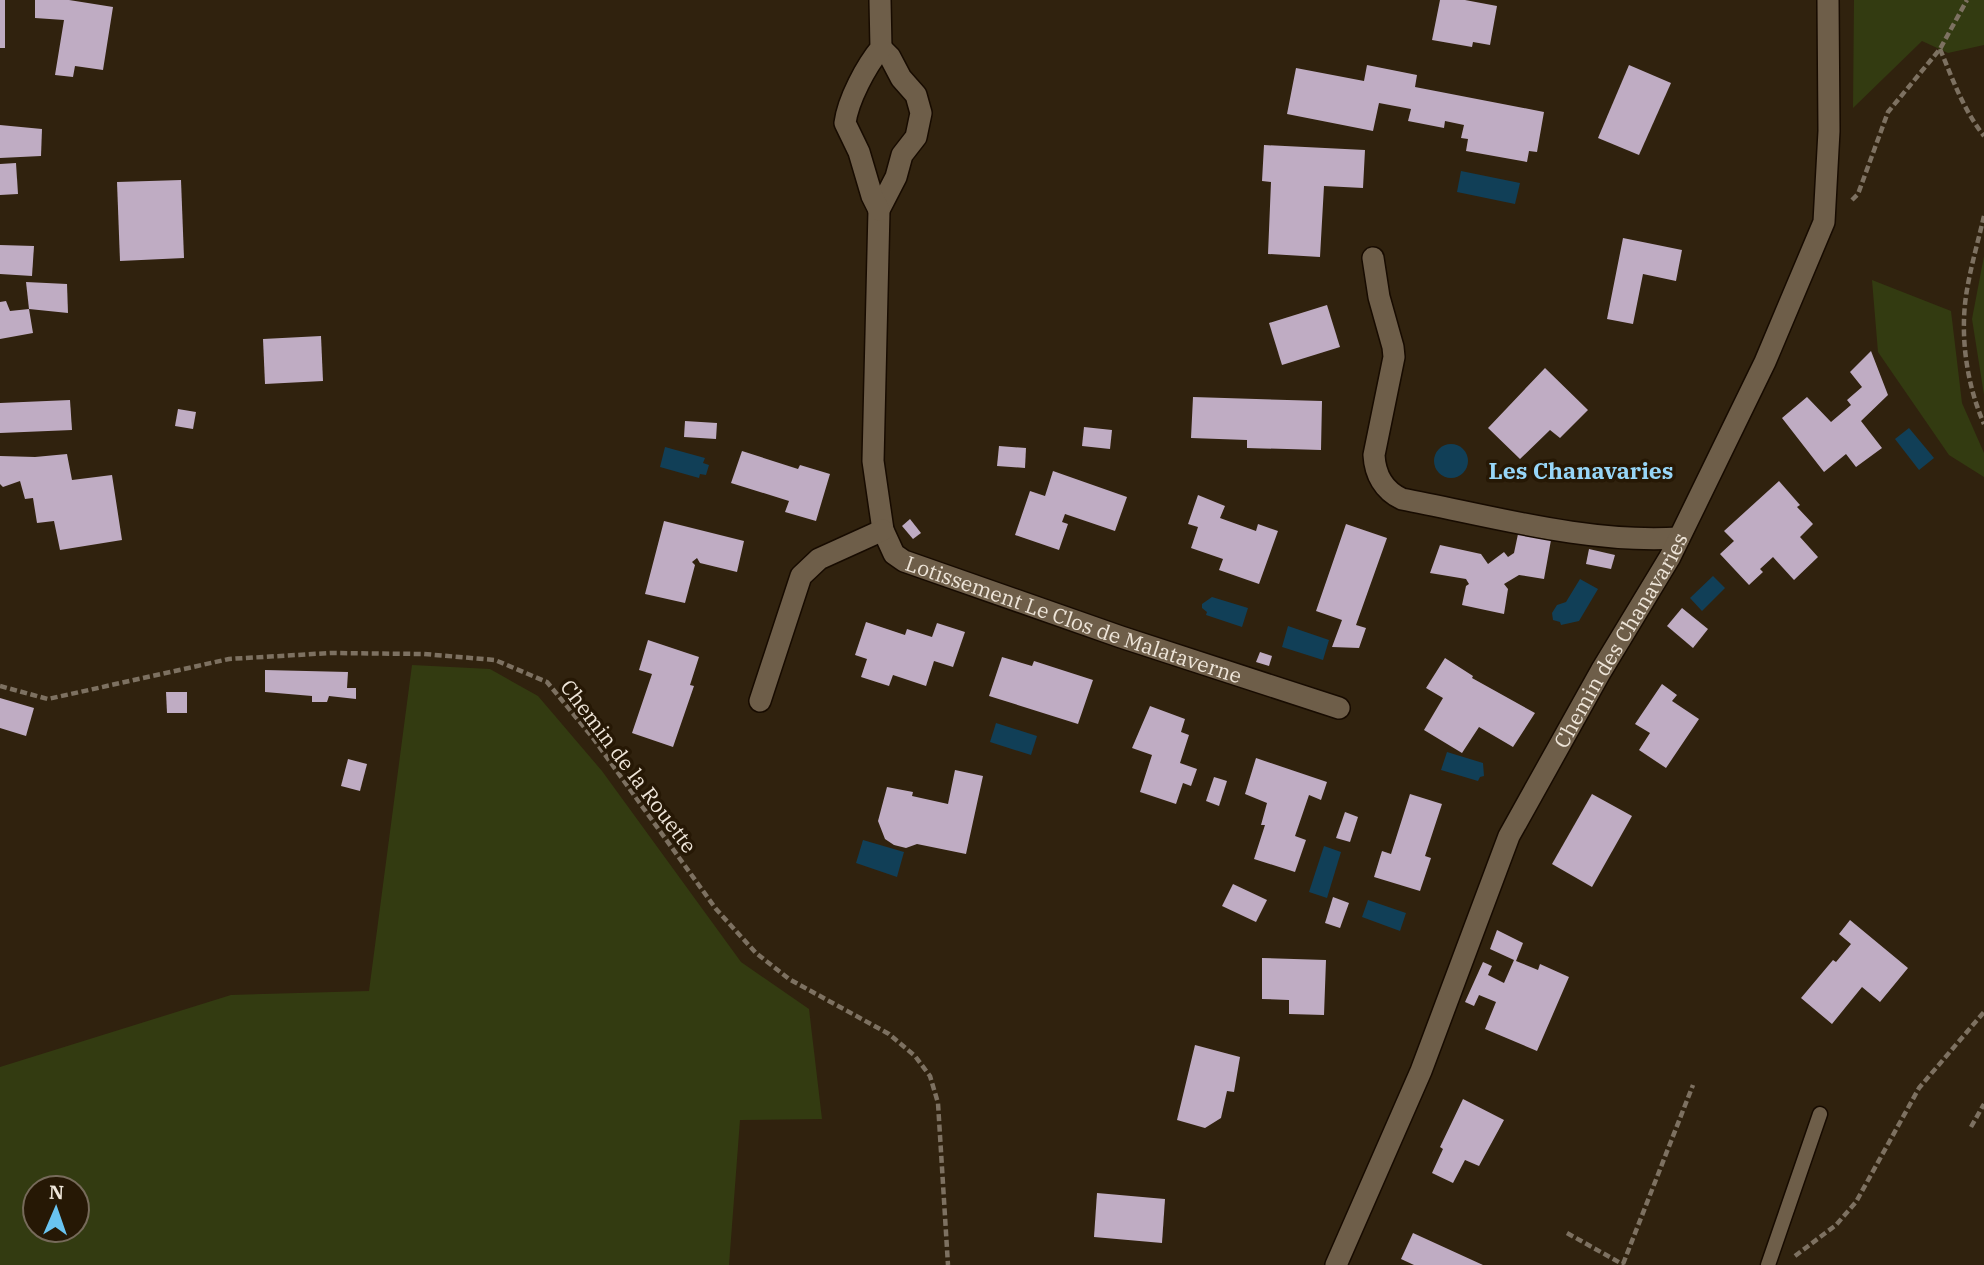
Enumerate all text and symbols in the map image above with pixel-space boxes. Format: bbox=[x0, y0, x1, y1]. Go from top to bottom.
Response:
district label: Les Chanavaries bbox=[1488, 455, 1674, 485]
street label: Chemin des Chanavaries bbox=[1547, 528, 1694, 753]
street label: Lotissement Le Clos de Malataverne bbox=[902, 549, 1246, 689]
street label: Chemin de la Rouette bbox=[555, 674, 703, 858]
north arrow bbox=[21, 1174, 91, 1244]
text: N bbox=[49, 1180, 65, 1204]

